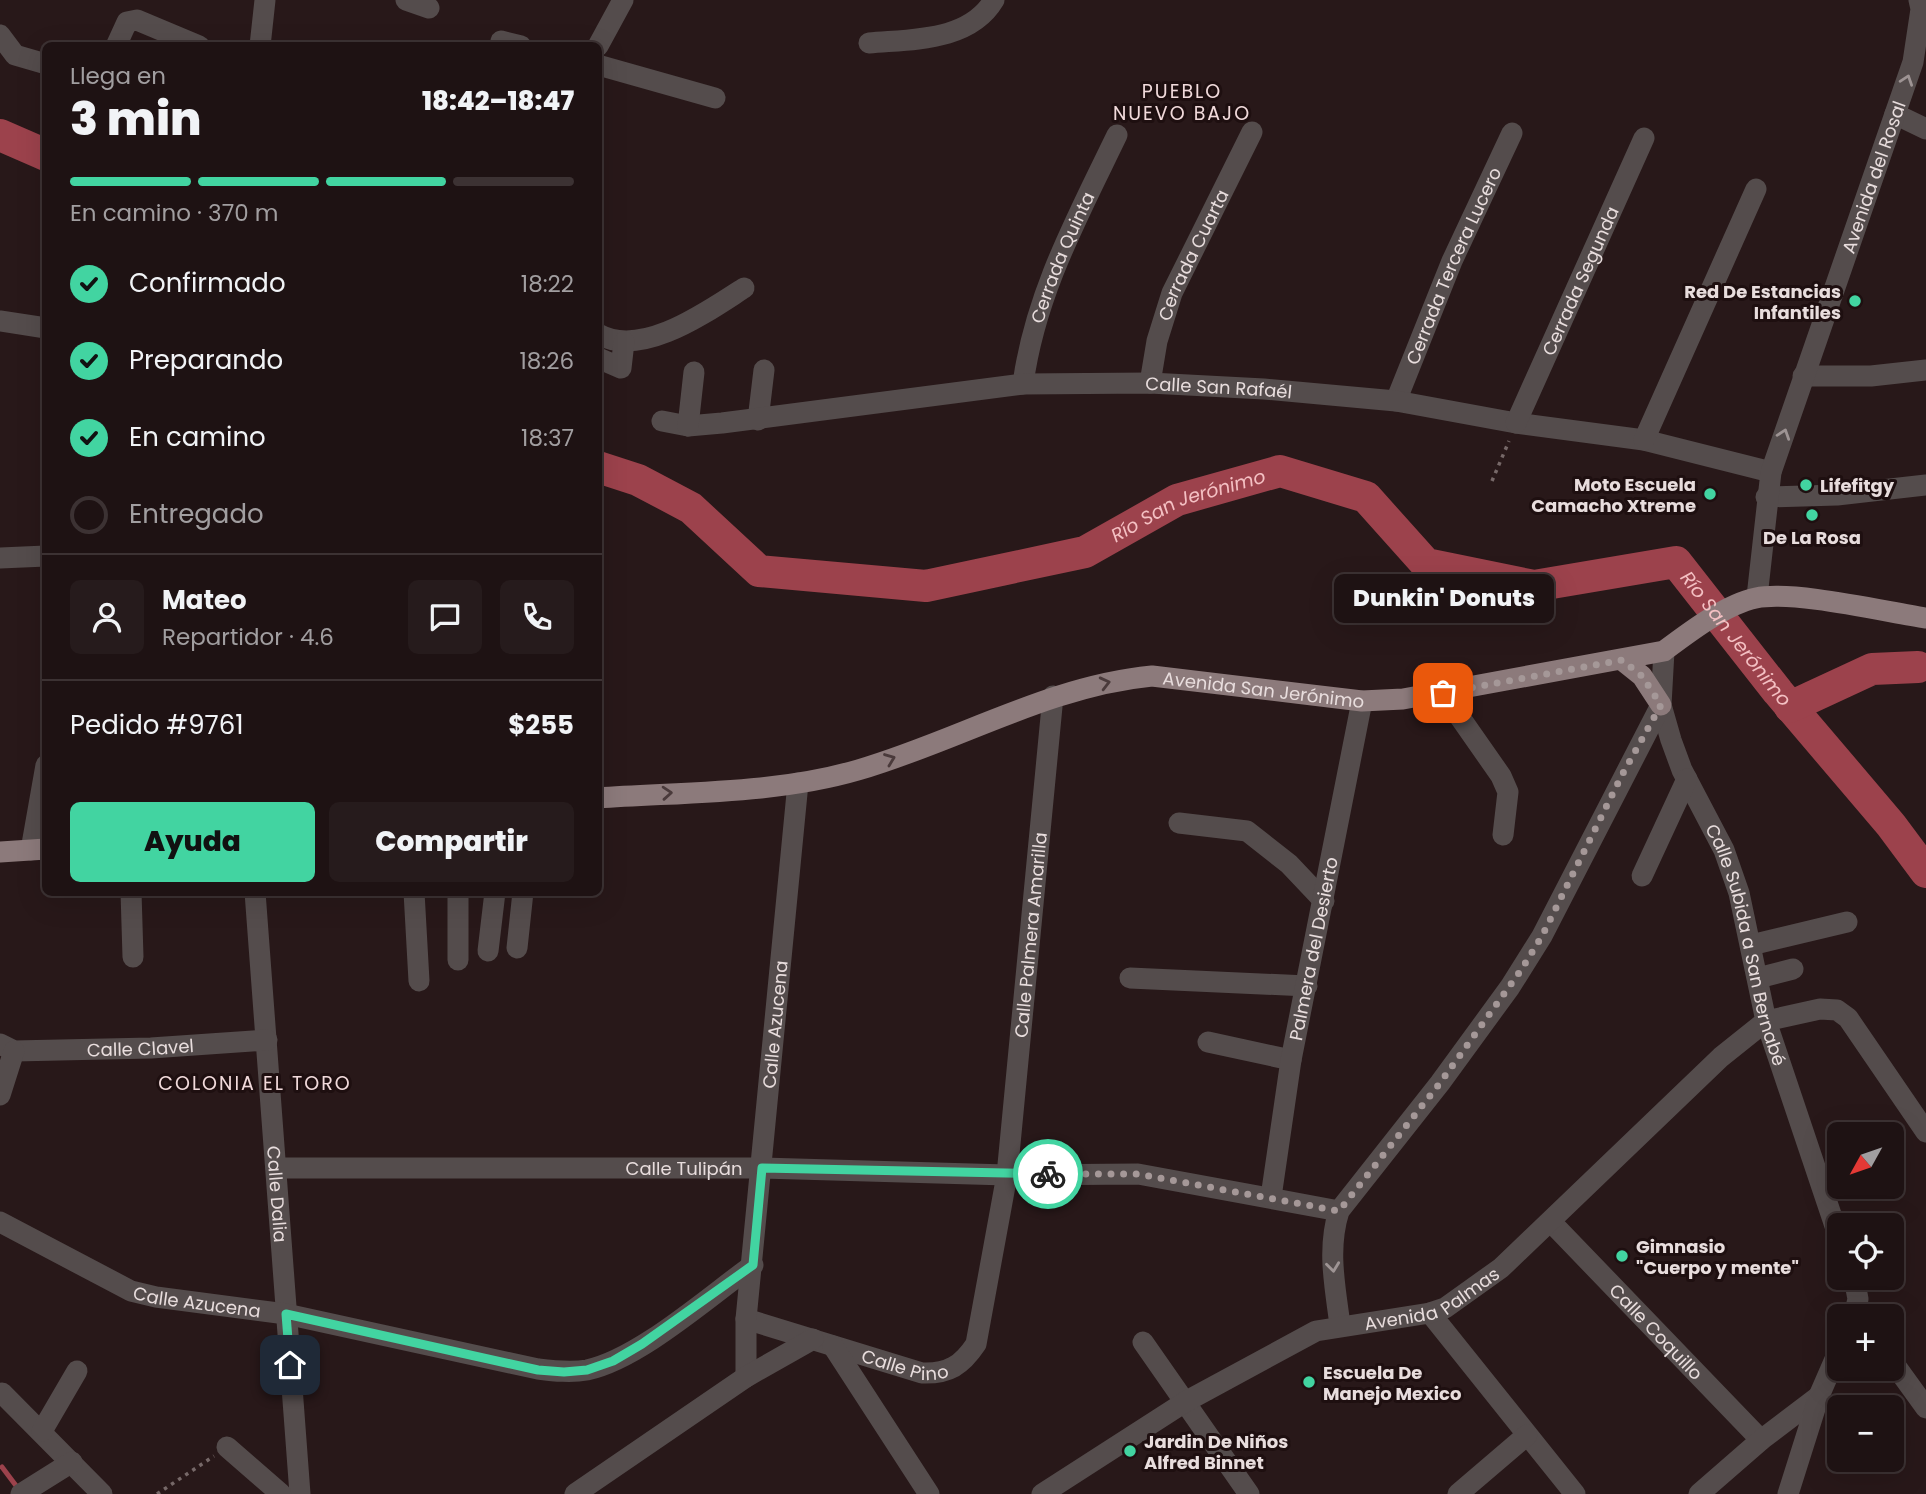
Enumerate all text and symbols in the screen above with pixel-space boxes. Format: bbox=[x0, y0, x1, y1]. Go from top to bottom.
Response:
text: Llega en bbox=[70, 60, 166, 92]
one-way arrow bbox=[1898, 75, 1913, 87]
district label: PUEBLO NUEVO BAJO bbox=[1113, 78, 1251, 127]
text: 18:42–18:47 bbox=[422, 83, 574, 119]
text: 3 min bbox=[70, 87, 202, 151]
street label: Avenida del Rosal bbox=[1835, 97, 1911, 256]
street label: Cerrada Tercera Lucero bbox=[1399, 163, 1507, 368]
street label: Cerrada Cuarta bbox=[1152, 185, 1234, 324]
street label: Cerrada Quinta bbox=[1024, 187, 1100, 326]
text: En camino · 370 m bbox=[70, 197, 279, 229]
street label: Cerrada Segunda bbox=[1535, 202, 1624, 359]
icon: check bbox=[70, 265, 108, 303]
text: Confirmado bbox=[129, 265, 286, 301]
text: 18:22 bbox=[521, 268, 574, 300]
place label: Red De Estancias Infantiles bbox=[1684, 279, 1841, 325]
marker: Red De Estancias Infantiles bbox=[1847, 293, 1863, 309]
icon: check bbox=[70, 342, 108, 380]
text: Preparando bbox=[129, 342, 283, 378]
text: 18:26 bbox=[519, 345, 574, 377]
street label: Calle San Rafaél bbox=[1145, 370, 1293, 404]
icon: check bbox=[70, 419, 108, 457]
text: En camino bbox=[129, 419, 266, 455]
text: 18:37 bbox=[521, 422, 574, 454]
one-way arrow bbox=[1775, 428, 1790, 440]
water label: Río San Jerónimo bbox=[1106, 462, 1268, 548]
place label: Moto Escuela Camacho Xtreme bbox=[1531, 472, 1696, 518]
place label: Lifefitgy bbox=[1820, 473, 1895, 498]
marker: Lifefitgy bbox=[1798, 477, 1814, 493]
marker: Moto Escuela Camacho Xtreme bbox=[1702, 486, 1718, 502]
text: Entregado bbox=[129, 496, 264, 532]
marker: De La Rosa bbox=[1804, 507, 1820, 523]
place label: De La Rosa bbox=[1763, 525, 1861, 550]
water label: Río San Jerónimo bbox=[1674, 565, 1798, 712]
callout: Dunkin' Donuts bbox=[1333, 574, 1553, 623]
button: person bbox=[70, 580, 144, 654]
button: chat bbox=[408, 580, 482, 654]
button: phone bbox=[500, 580, 574, 654]
text: Mateo bbox=[162, 582, 247, 618]
text: Dunkin' Donuts bbox=[1353, 582, 1535, 614]
text: Repartidor · 4.6 bbox=[162, 621, 334, 653]
pin bbox=[1413, 663, 1473, 723]
street label: Avenida San Jerónimo bbox=[1161, 665, 1366, 714]
icon: bag bbox=[1424, 674, 1462, 712]
one-way arrow bbox=[1098, 677, 1110, 691]
text: Pedido #9761 bbox=[70, 707, 244, 743]
text: $255 bbox=[508, 707, 574, 743]
one-way arrow bbox=[884, 753, 896, 767]
one-way arrow bbox=[661, 786, 672, 801]
button: Ayuda bbox=[70, 802, 315, 882]
button: Compartir bbox=[329, 802, 574, 882]
street label: Calle Subida a San Bernabé bbox=[1700, 819, 1793, 1069]
street label: Calle Palmera Amarilla bbox=[1008, 831, 1052, 1039]
street label: Palmera del Desierto bbox=[1283, 855, 1343, 1043]
street label: Calle Azucena bbox=[756, 959, 793, 1090]
street label: Calle Clavel bbox=[86, 1033, 195, 1062]
district label: COLONIA EL TORO bbox=[158, 1070, 352, 1097]
north arrow bbox=[1827, 1122, 1904, 1199]
map controls bbox=[1827, 1122, 1904, 1472]
courier bbox=[1013, 1139, 1083, 1209]
street label: Calle Dalia bbox=[262, 1145, 294, 1243]
icon: bike bbox=[1029, 1155, 1067, 1193]
street label: Calle Tulipán bbox=[626, 1156, 742, 1181]
button: locate bbox=[1827, 1213, 1904, 1290]
place label: Gimnasio "Cuerpo y mente" bbox=[1636, 1234, 1799, 1280]
marker: Gimnasio "Cuerpo y mente" bbox=[1614, 1248, 1630, 1264]
street label: Avenida Palmas bbox=[1363, 1261, 1504, 1336]
one-way arrow bbox=[1326, 1262, 1341, 1273]
street label: Calle Coquillo bbox=[1604, 1278, 1709, 1385]
street label: Calle Azucena bbox=[131, 1279, 262, 1323]
button: + bbox=[1827, 1304, 1904, 1381]
pin bbox=[260, 1335, 320, 1395]
street label: Calle Pino bbox=[859, 1343, 951, 1386]
icon: home bbox=[271, 1346, 309, 1384]
place label: Escuela De Manejo Mexico bbox=[1323, 1360, 1461, 1406]
marker: Escuela De Manejo Mexico bbox=[1301, 1374, 1317, 1390]
button: − bbox=[1827, 1395, 1904, 1472]
place label: Jardin De Niños Alfred Binnet bbox=[1144, 1429, 1288, 1475]
marker: Jardin De Niños Alfred Binnet bbox=[1122, 1443, 1138, 1459]

